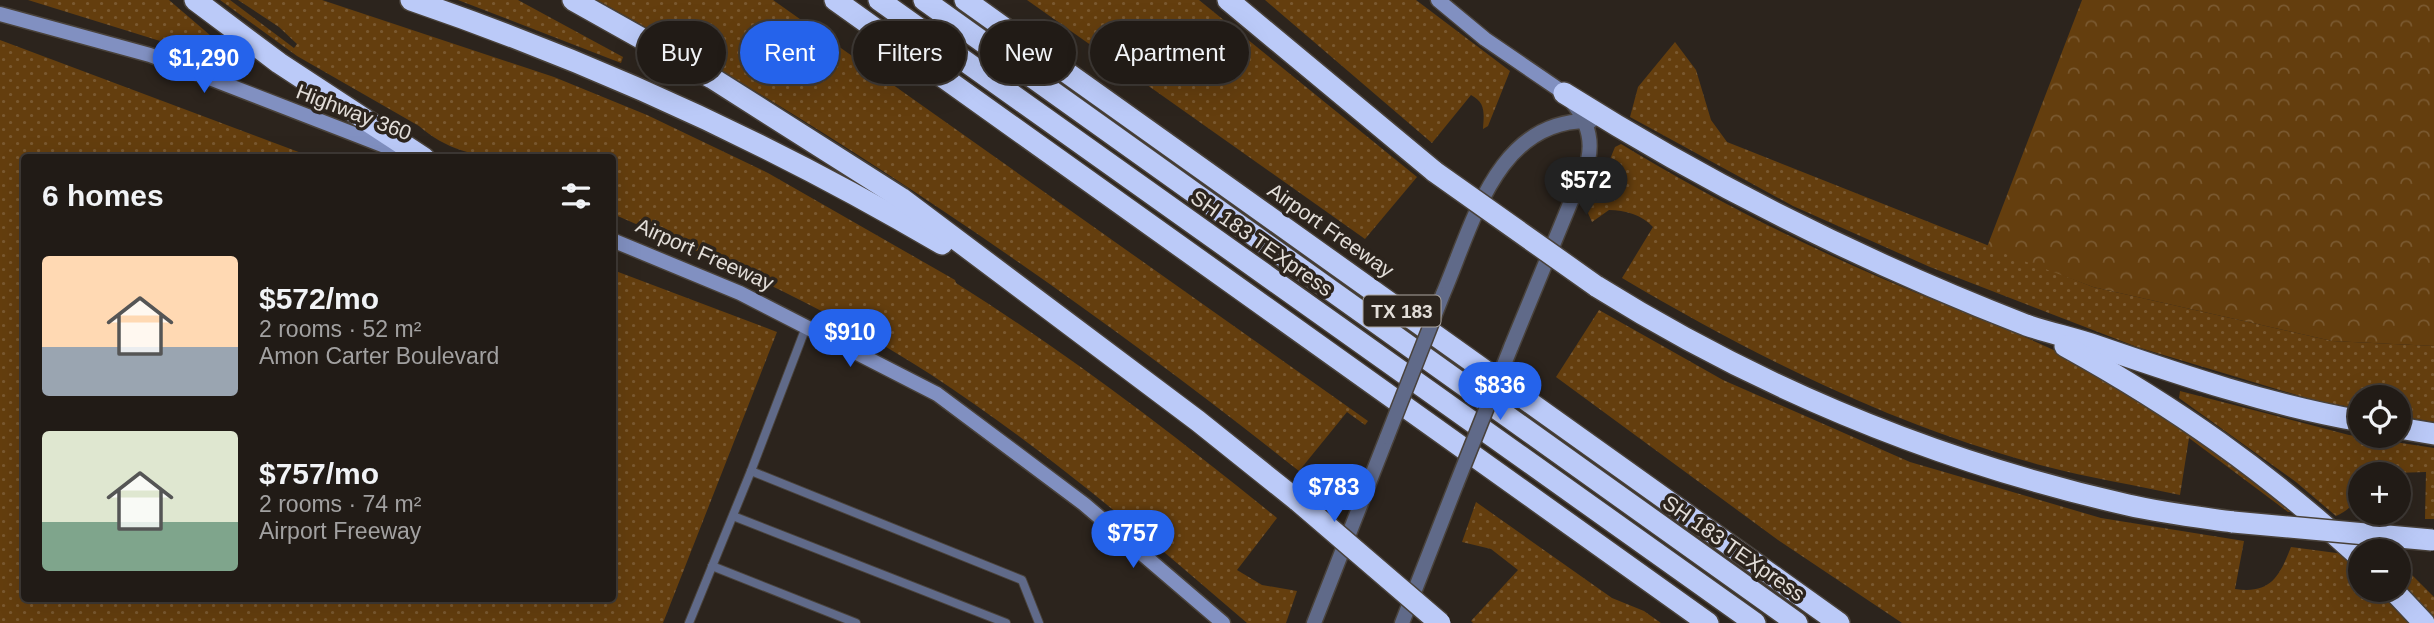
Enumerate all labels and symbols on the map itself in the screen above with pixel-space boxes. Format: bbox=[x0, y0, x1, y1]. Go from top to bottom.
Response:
pin: $1,290 bbox=[147, 36, 261, 95]
street label: Highway 360 bbox=[293, 80, 415, 144]
pin: $572 bbox=[1545, 158, 1627, 217]
street label: Airport Freeway bbox=[1264, 178, 1399, 282]
street label: SH 183 TEXpress bbox=[1187, 185, 1337, 301]
street label: Airport Freeway bbox=[633, 213, 778, 295]
road number: TX 183 bbox=[1364, 296, 1440, 326]
pin: $910 bbox=[809, 310, 891, 369]
pin: $836 bbox=[1459, 362, 1541, 422]
pin: $783 bbox=[1293, 464, 1375, 524]
street label: SH 183 TEXpress bbox=[1659, 490, 1809, 606]
pin: $757 bbox=[1092, 510, 1174, 570]

